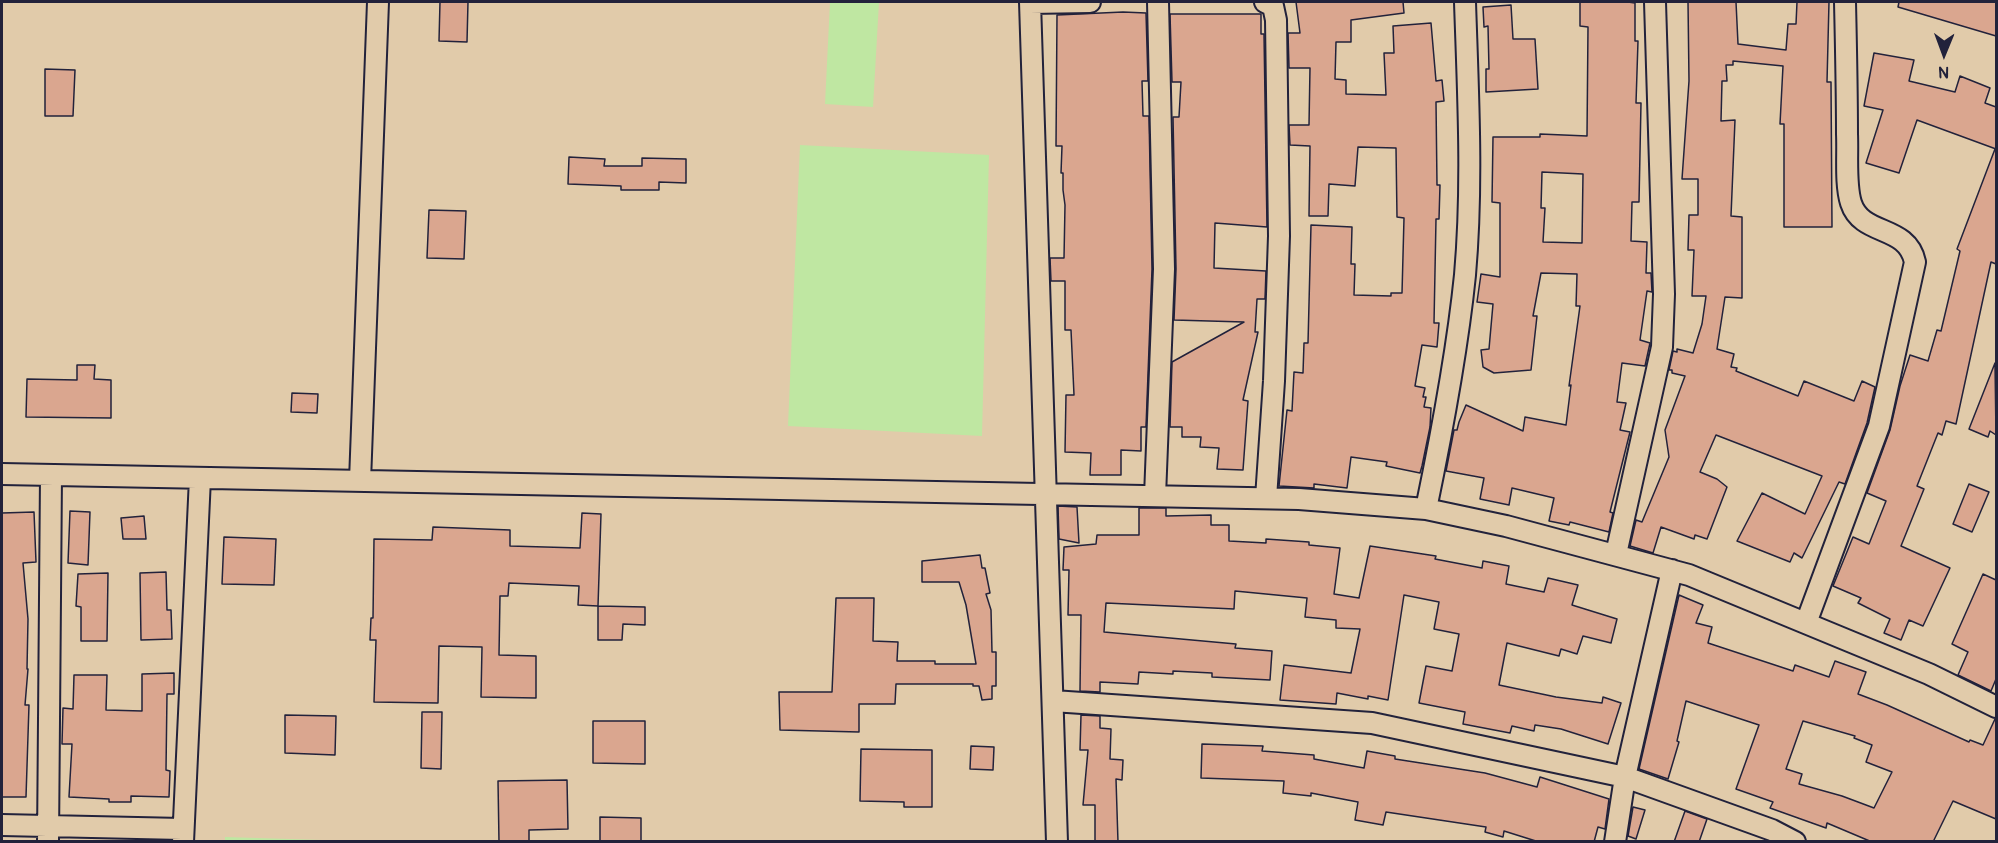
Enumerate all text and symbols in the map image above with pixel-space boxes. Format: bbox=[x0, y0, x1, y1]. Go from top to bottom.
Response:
north arrow bbox=[1914, 24, 1974, 84]
text: N bbox=[1938, 62, 1949, 82]

